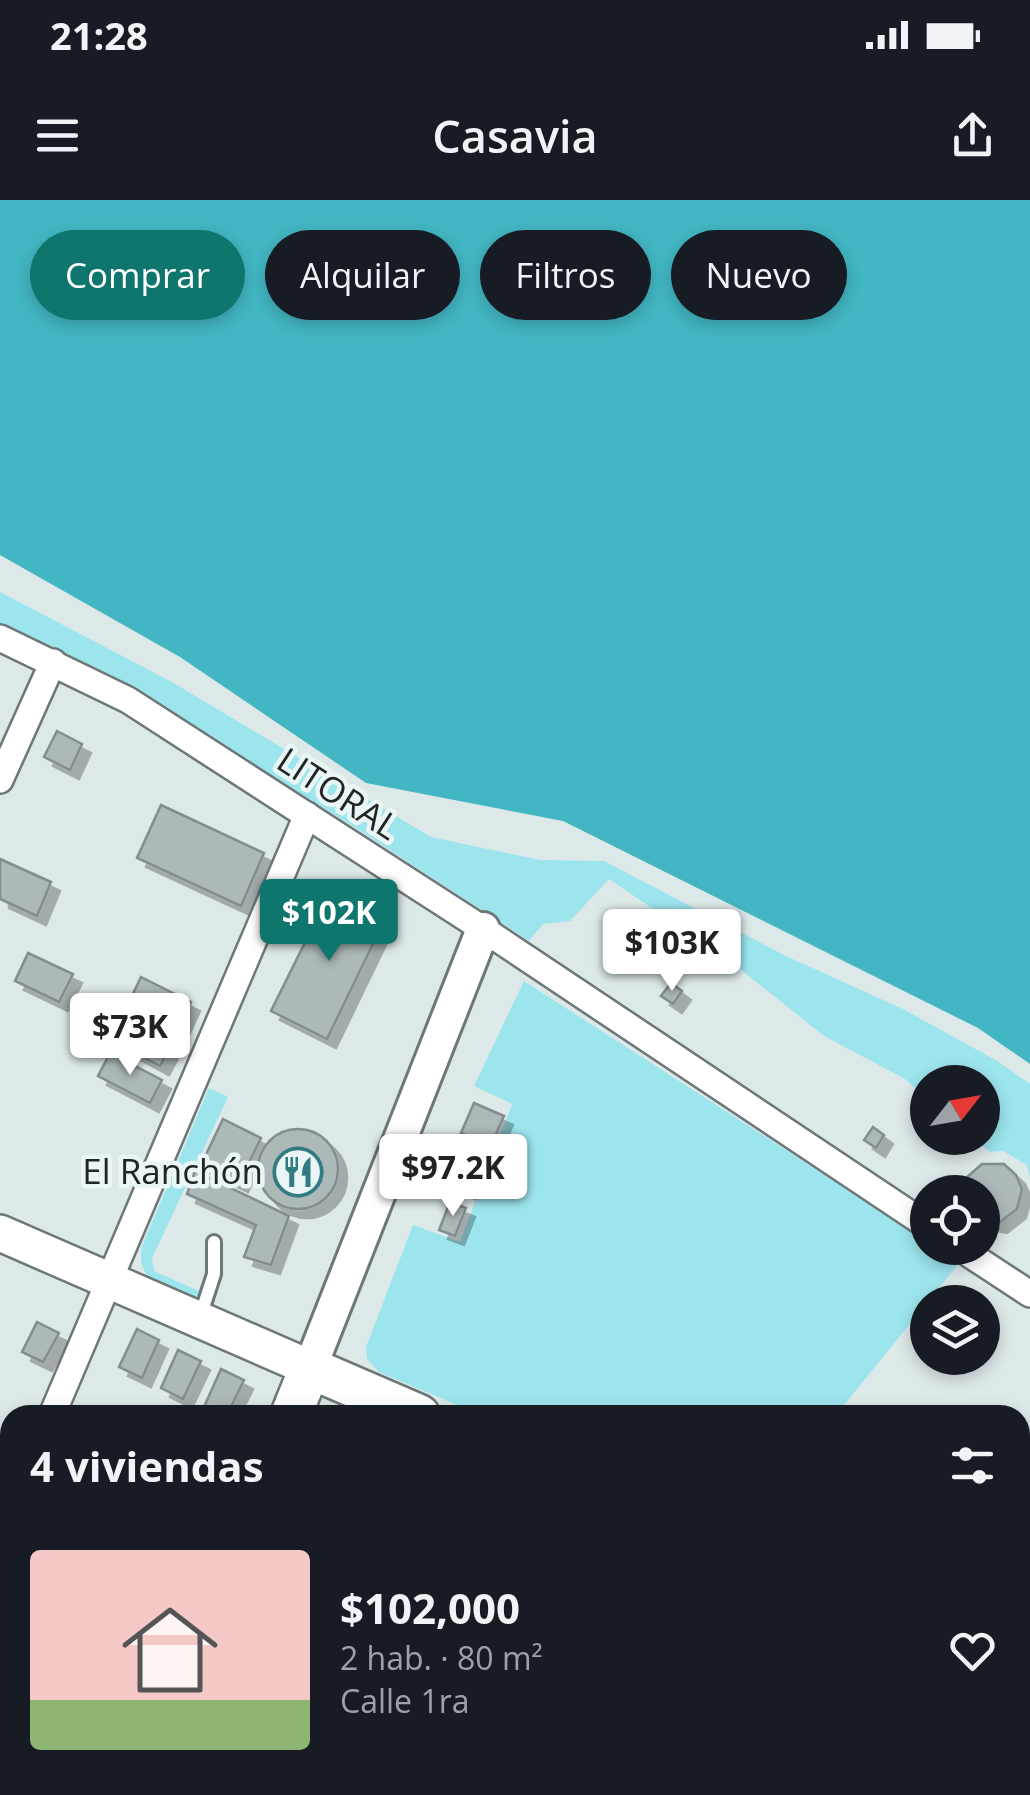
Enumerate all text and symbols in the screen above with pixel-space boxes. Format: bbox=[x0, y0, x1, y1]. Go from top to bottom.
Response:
text: 21:28 bbox=[50, 9, 148, 61]
text: Casavia bbox=[432, 105, 598, 166]
icon: menu bbox=[30, 108, 85, 163]
icon: share bbox=[945, 108, 1000, 163]
chip: Comprar bbox=[30, 230, 245, 320]
chip: Alquilar bbox=[265, 230, 460, 320]
chip: Filtros bbox=[480, 230, 651, 320]
chip: Nuevo bbox=[671, 230, 847, 320]
street label: LITORAL bbox=[269, 736, 409, 850]
pin: $102K bbox=[259, 879, 399, 964]
text: $102K bbox=[282, 890, 376, 933]
pin: $103K bbox=[602, 909, 742, 994]
text: $103K bbox=[625, 920, 719, 963]
pin: $73K bbox=[71, 993, 189, 1078]
text: $73K bbox=[92, 1004, 168, 1047]
north arrow bbox=[910, 1065, 1000, 1155]
map controls bbox=[910, 1065, 1000, 1375]
pin: $97.2K bbox=[372, 1134, 534, 1219]
text: $97.2K bbox=[401, 1145, 505, 1188]
restaurant icon: El Ranchón bbox=[272, 1146, 324, 1198]
place label: El Ranchón bbox=[82, 1147, 263, 1194]
button: locate bbox=[910, 1175, 1000, 1265]
button: layers bbox=[910, 1285, 1000, 1375]
text: 4 viviendas bbox=[30, 1437, 264, 1494]
icon: filters bbox=[945, 1438, 1000, 1493]
text: $102,000 bbox=[340, 1579, 520, 1636]
icon: home bbox=[110, 1590, 230, 1710]
icon: heart bbox=[945, 1623, 1000, 1678]
text: 2 hab. · 80 m² bbox=[340, 1636, 543, 1679]
text: Calle 1ra bbox=[340, 1679, 470, 1722]

